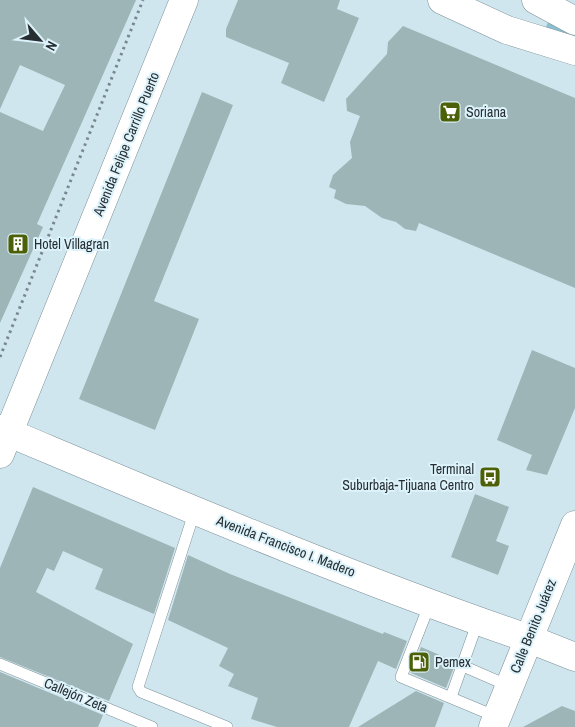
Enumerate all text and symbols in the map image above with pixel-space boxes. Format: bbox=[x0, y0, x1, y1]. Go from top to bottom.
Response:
north arrow bbox=[15, 15, 65, 65]
text: N bbox=[42, 38, 61, 54]
street label: Avenida Felipe Carrillo Puerto bbox=[88, 69, 163, 220]
supermarket icon: Soriana bbox=[438, 100, 462, 124]
place label: Soriana bbox=[466, 103, 507, 121]
building icon: Hotel Villagran bbox=[6, 232, 30, 256]
place label: Hotel Villagran bbox=[34, 235, 109, 253]
place label: Terminal Suburbaja-Tijuana Centro bbox=[342, 460, 474, 494]
bus stop icon: Terminal Suburbaja-Tijuana Centro bbox=[478, 465, 502, 489]
street label: Avenida Francisco I. Madero bbox=[213, 511, 358, 581]
street label: Calle Benito Juárez bbox=[506, 576, 560, 676]
fuel station icon: Pemex bbox=[407, 650, 431, 674]
place label: Pemex bbox=[435, 653, 471, 671]
street label: Callejón Zeta bbox=[41, 674, 111, 717]

